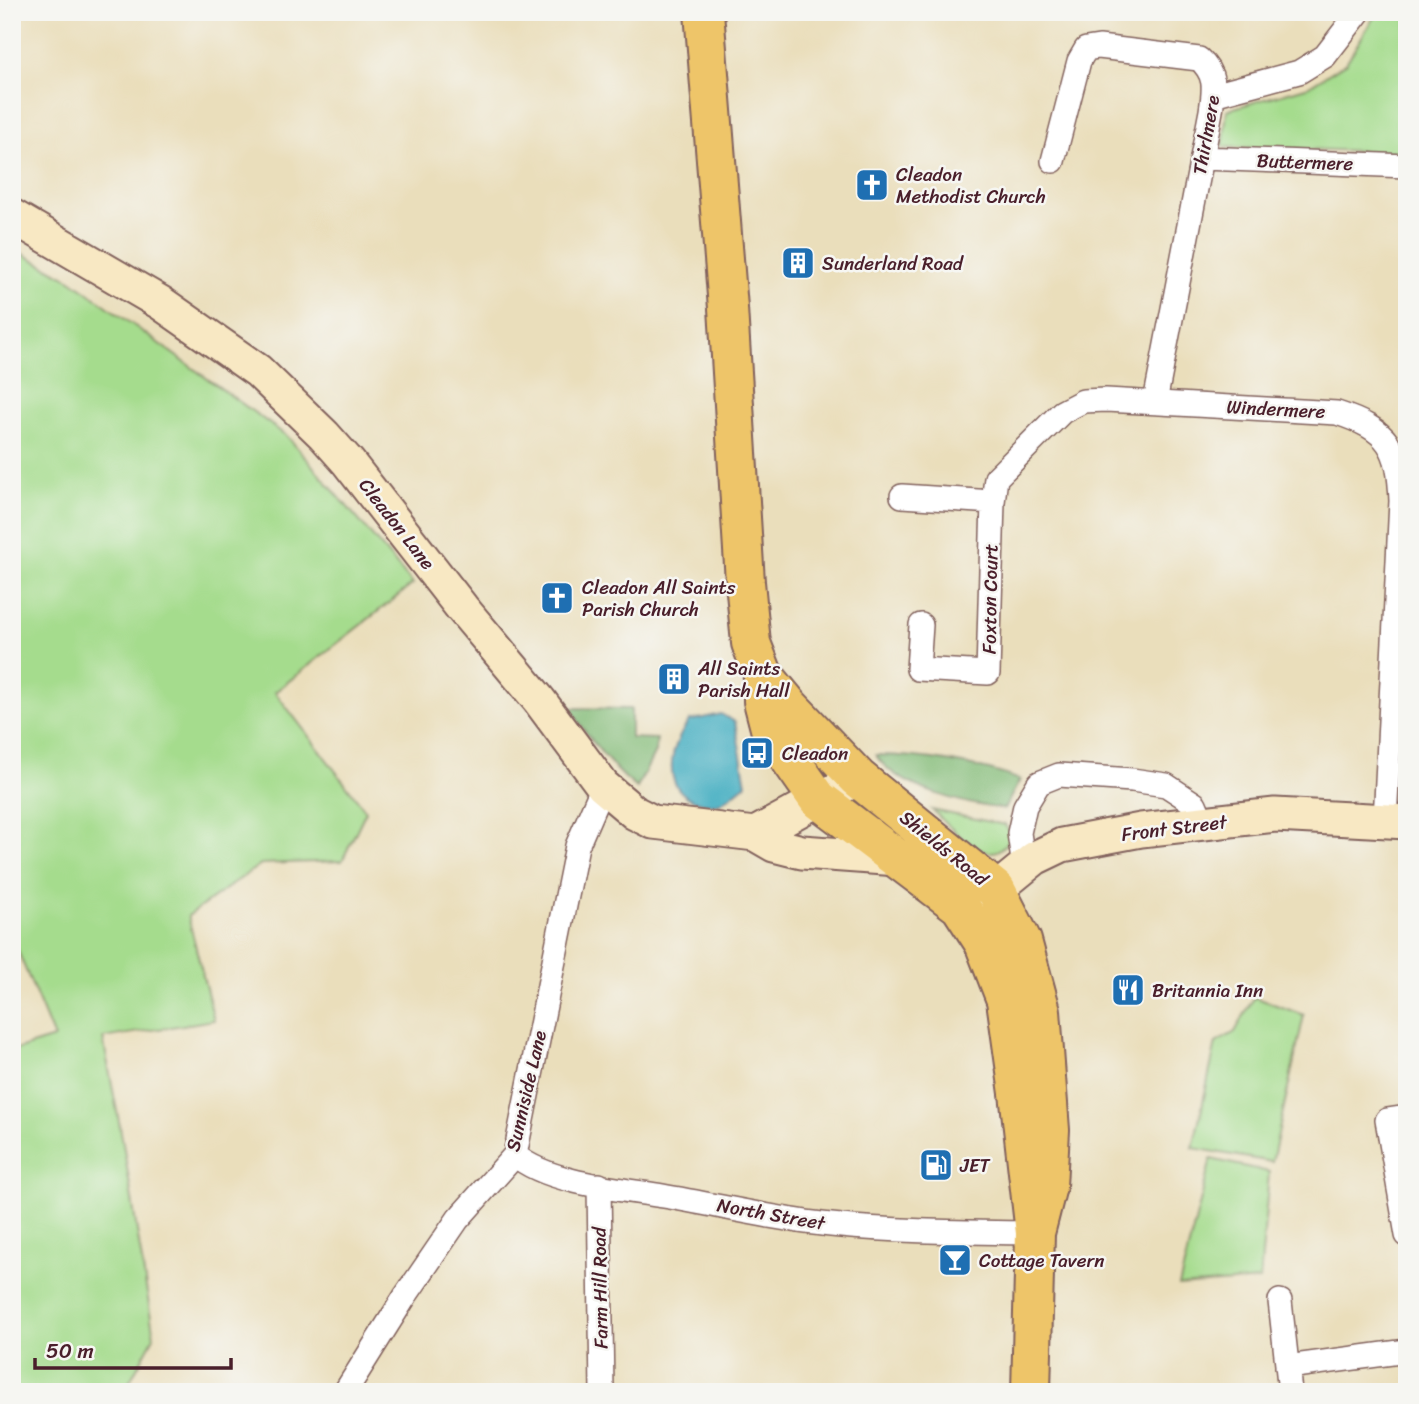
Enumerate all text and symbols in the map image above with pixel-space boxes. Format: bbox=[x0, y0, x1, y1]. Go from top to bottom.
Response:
street label: Thirlmere bbox=[1183, 93, 1229, 177]
street label: Buttermere bbox=[1256, 144, 1354, 180]
place label: Cleadon Methodist Church bbox=[896, 158, 1046, 213]
church icon: Cleadon Methodist Church bbox=[853, 166, 891, 204]
building icon: Sunderland Road bbox=[779, 244, 817, 282]
place label: Sunderland Road bbox=[822, 247, 965, 280]
street label: Windermere bbox=[1226, 390, 1327, 428]
street label: Cleadon Lane bbox=[350, 471, 444, 578]
street label: Foxton Court bbox=[973, 543, 1007, 655]
place label: Cleadon All Saints Parish Church bbox=[582, 571, 736, 626]
church icon: Cleadon All Saints Parish Church bbox=[538, 579, 576, 617]
place label: All Saints Parish Hall bbox=[697, 652, 790, 707]
building icon: All Saints Parish Hall bbox=[655, 660, 693, 698]
bus stop icon: Cleadon bbox=[738, 734, 776, 772]
place label: Cleadon bbox=[782, 737, 848, 770]
street label: Shields Road bbox=[892, 802, 997, 895]
street label: Front Street bbox=[1119, 805, 1230, 851]
restaurant icon: Britannia Inn bbox=[1109, 971, 1147, 1009]
place label: Britannia Inn bbox=[1152, 974, 1263, 1007]
street label: Sunniside Lane bbox=[496, 1027, 556, 1155]
fuel station icon: JET bbox=[917, 1146, 955, 1184]
place label: JET bbox=[959, 1149, 990, 1182]
street label: North Street bbox=[714, 1188, 829, 1240]
street label: Farm Hill Road bbox=[582, 1226, 618, 1349]
bar icon: Cottage Tavern bbox=[936, 1241, 974, 1279]
place label: Cottage Tavern bbox=[979, 1244, 1104, 1277]
scale bar bbox=[35, 1327, 231, 1371]
text: 50 m bbox=[46, 1332, 94, 1370]

